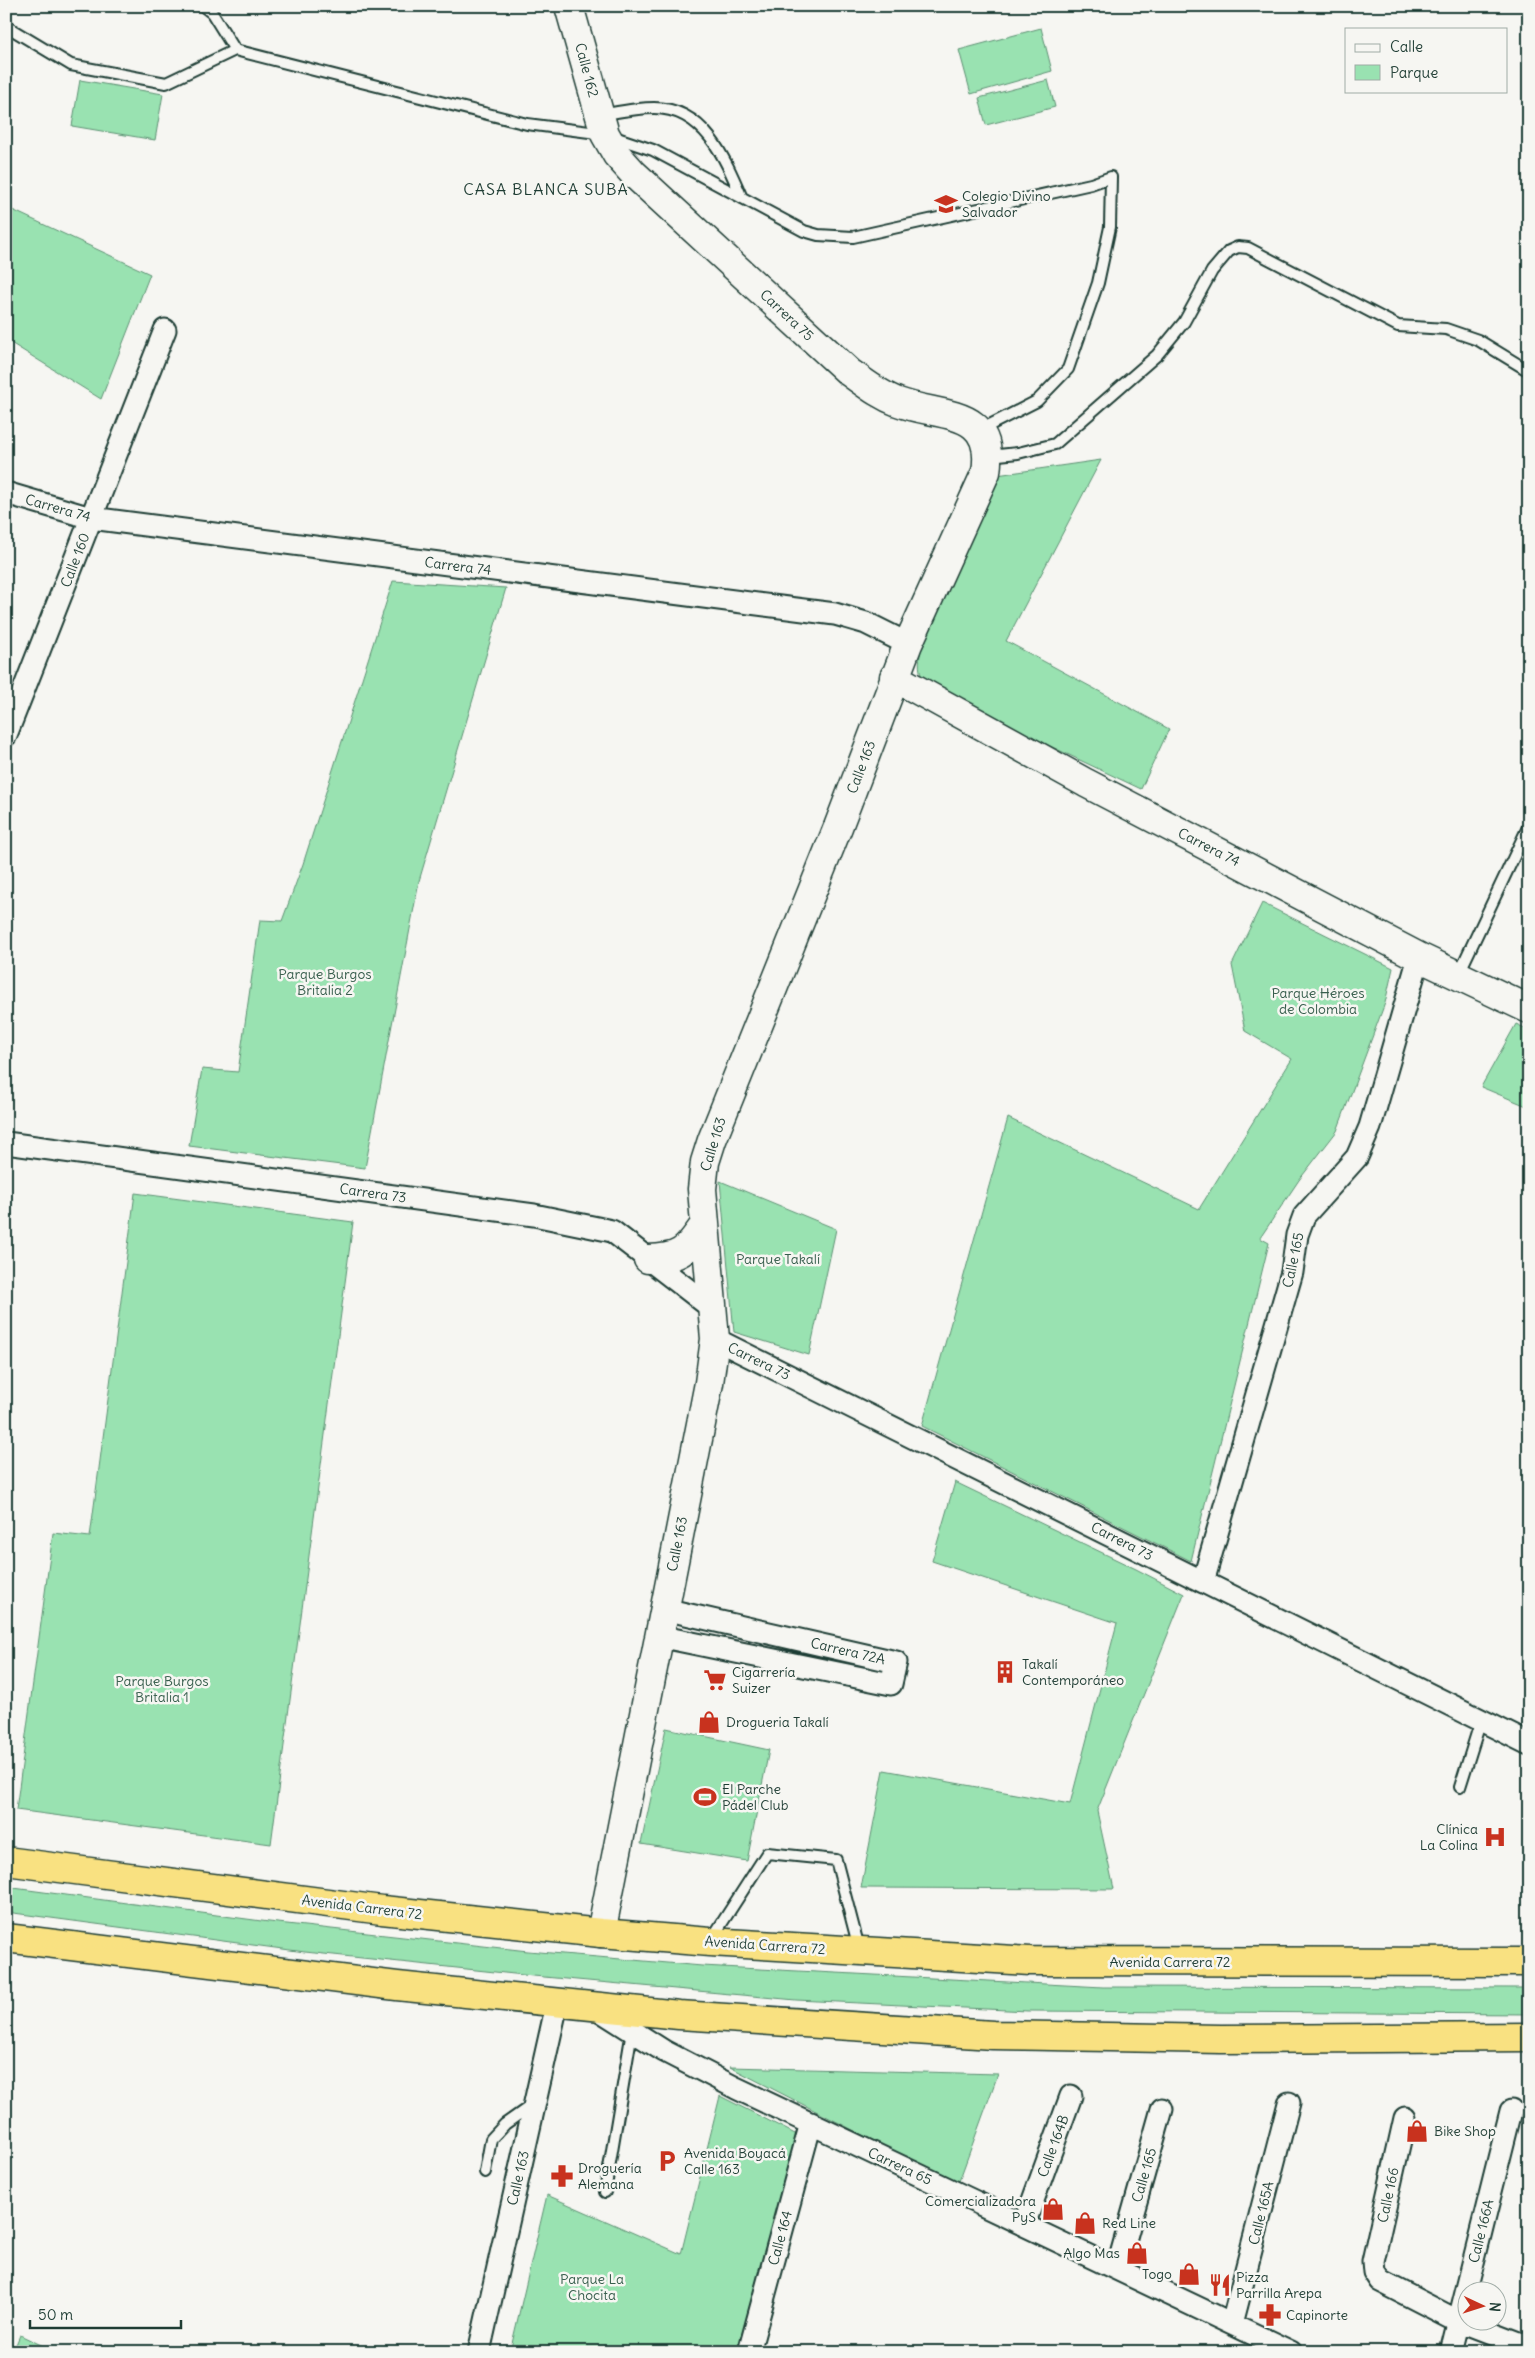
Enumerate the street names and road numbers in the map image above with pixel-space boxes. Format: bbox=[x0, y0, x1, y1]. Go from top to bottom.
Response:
street label: Calle 162 bbox=[571, 41, 603, 99]
street label: Carrera 75 bbox=[756, 285, 818, 345]
street label: Carrera 74 bbox=[23, 490, 93, 526]
street label: Calle 160 bbox=[56, 530, 94, 590]
street label: Carrera 74 bbox=[424, 553, 492, 579]
street label: Calle 163 bbox=[843, 738, 879, 796]
street label: Carrera 74 bbox=[1175, 824, 1243, 870]
street label: Calle 163 bbox=[696, 1115, 730, 1173]
street label: Carrera 73 bbox=[338, 1179, 408, 1207]
street label: Calle 165 bbox=[1278, 1231, 1308, 1289]
street label: Carrera 73 bbox=[725, 1338, 793, 1384]
street label: Calle 163 bbox=[663, 1515, 691, 1573]
street label: Carrera 73 bbox=[1088, 1518, 1156, 1564]
street label: Carrera 72A bbox=[809, 1634, 887, 1668]
street label: Avenida Carrera 72 bbox=[301, 1891, 424, 1923]
street label: Avenida Carrera 72 bbox=[704, 1932, 826, 1958]
street label: Avenida Carrera 72 bbox=[1109, 1953, 1231, 1971]
street label: Calle 164B bbox=[1033, 2112, 1073, 2180]
street label: Carrera 65 bbox=[865, 2143, 935, 2189]
street label: Calle 165 bbox=[1128, 2146, 1160, 2204]
street label: Calle 163 bbox=[503, 2149, 533, 2207]
street label: Calle 166 bbox=[1373, 2166, 1403, 2224]
street label: Calle 165A bbox=[1244, 2179, 1278, 2247]
street label: Calle 166A bbox=[1464, 2197, 1498, 2265]
street label: Calle 164 bbox=[764, 2209, 796, 2267]

